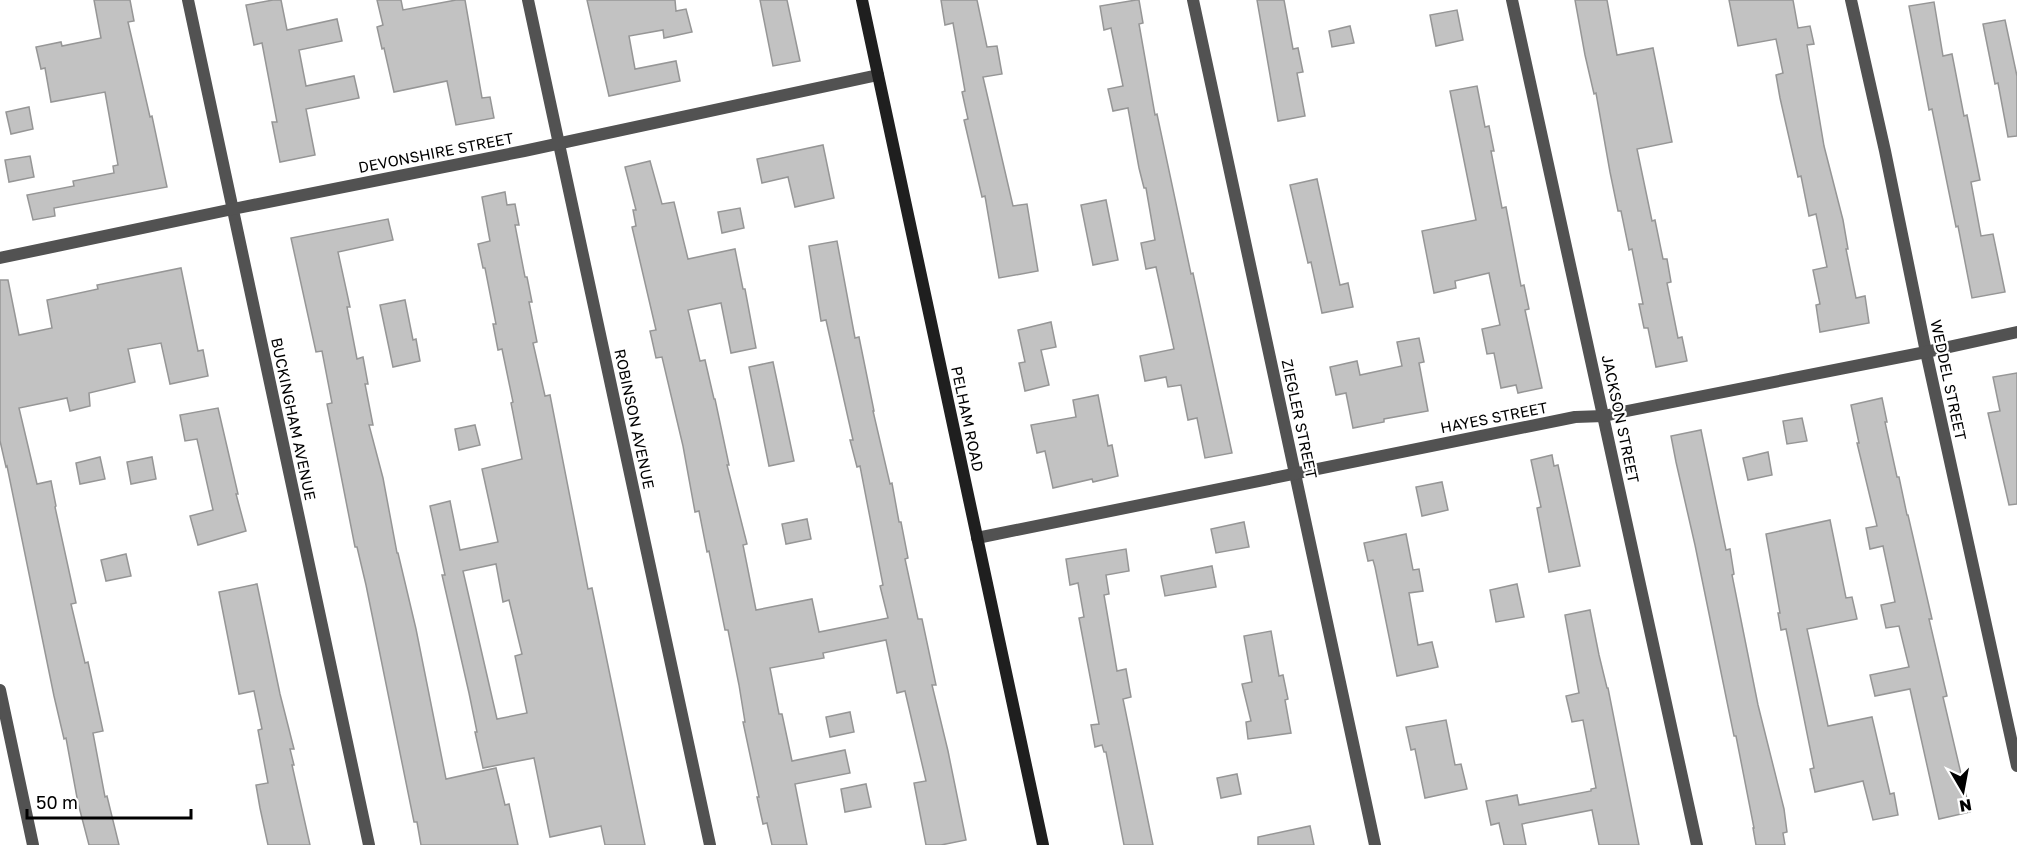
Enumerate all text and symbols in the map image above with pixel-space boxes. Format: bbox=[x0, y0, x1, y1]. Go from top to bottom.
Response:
street label: DEVONSHIRE STREET bbox=[357, 128, 515, 176]
street label: WEDDEL STREET bbox=[1927, 318, 1971, 442]
street label: BUCKINGHAM AVENUE bbox=[268, 336, 320, 502]
street label: ROBINSON AVENUE bbox=[611, 347, 659, 490]
street label: JACKSON STREET bbox=[1599, 353, 1643, 484]
street label: ZIEGLER STREET bbox=[1279, 357, 1321, 480]
street label: PELHAM ROAD bbox=[948, 364, 988, 473]
street label: HAYES STREET bbox=[1439, 398, 1549, 436]
north arrow bbox=[1933, 761, 1993, 821]
scale bar bbox=[27, 782, 190, 820]
text: 50 m bbox=[36, 791, 78, 813]
text: N bbox=[1958, 795, 1973, 817]

